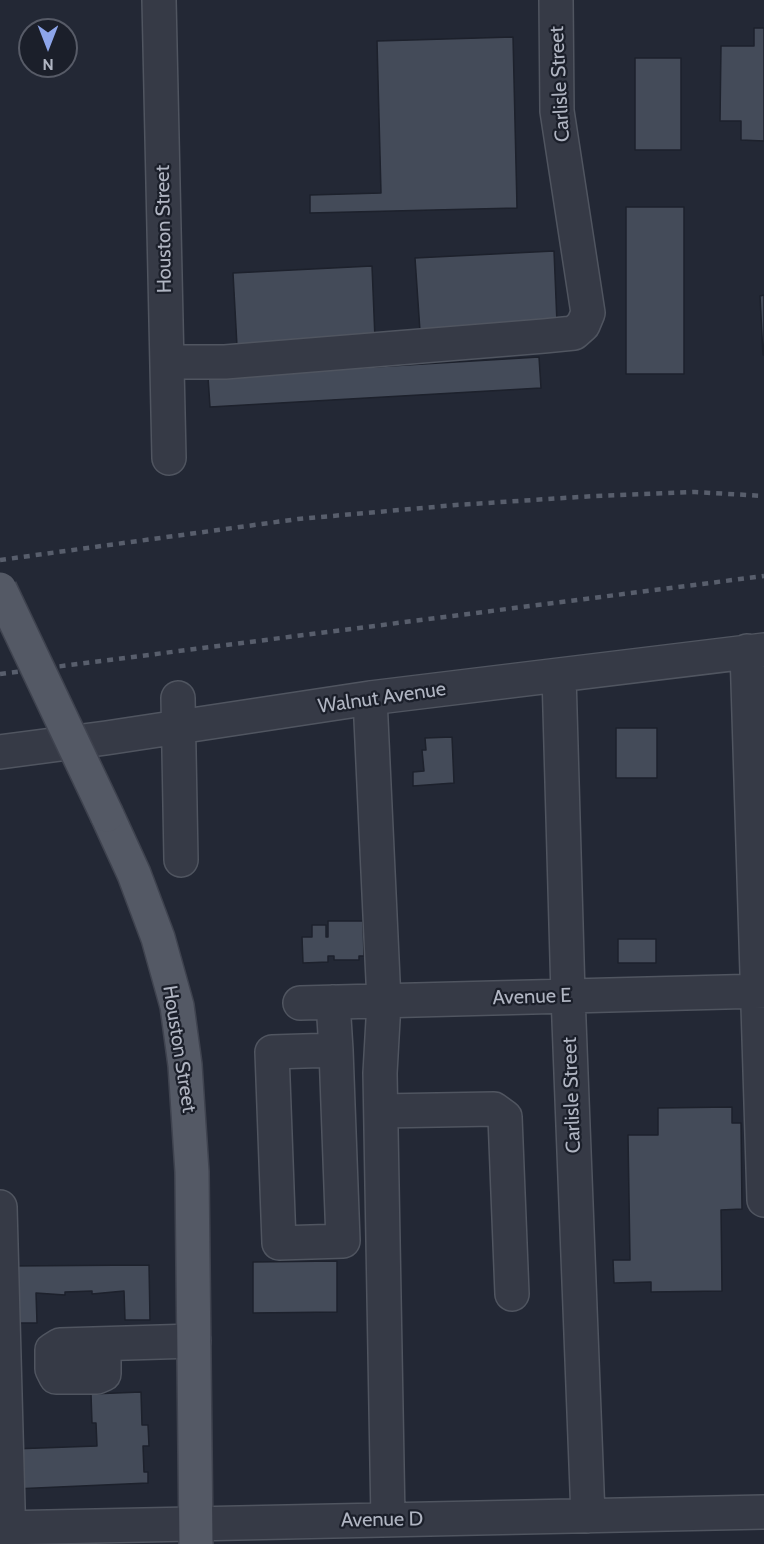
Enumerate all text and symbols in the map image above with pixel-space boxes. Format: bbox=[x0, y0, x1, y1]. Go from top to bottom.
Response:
north arrow bbox=[18, 18, 78, 78]
street label: Carlisle Street bbox=[545, 25, 575, 143]
text: N bbox=[42, 55, 54, 74]
street label: Houston Street bbox=[151, 165, 177, 293]
street label: Walnut Avenue bbox=[317, 677, 447, 719]
street label: Houston Street bbox=[157, 984, 201, 1114]
street label: Avenue E bbox=[492, 984, 572, 1010]
street label: Carlisle Street bbox=[558, 1036, 586, 1154]
street label: Avenue D bbox=[341, 1507, 423, 1533]

